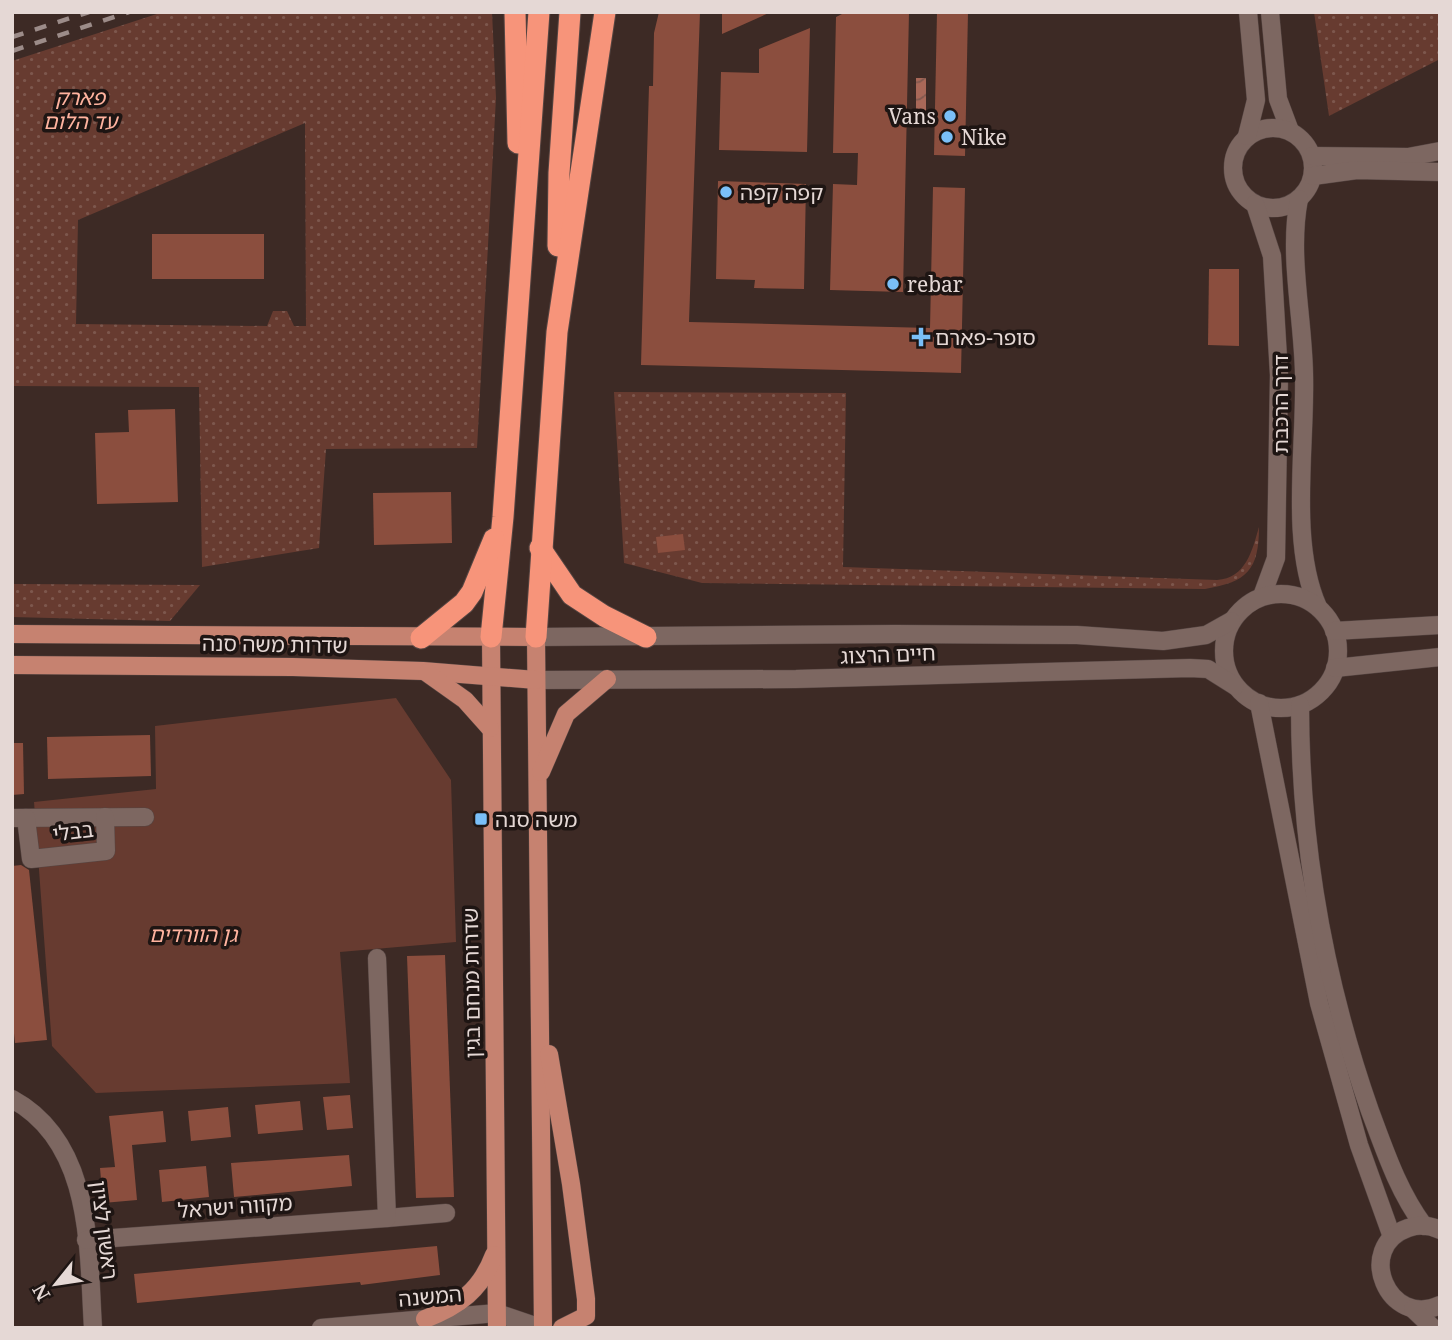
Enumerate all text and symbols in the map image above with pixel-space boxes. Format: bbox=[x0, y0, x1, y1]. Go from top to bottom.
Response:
park label: פארק עד הלום bbox=[43, 83, 119, 135]
place label: Vans bbox=[888, 102, 936, 130]
marker: Vans bbox=[942, 108, 958, 124]
place label: Nike bbox=[961, 123, 1007, 151]
marker: Nike bbox=[939, 129, 955, 145]
place label: קפה קפה bbox=[740, 178, 823, 206]
marker: קפה קפה bbox=[718, 184, 734, 200]
place label: rebar bbox=[907, 270, 963, 298]
marker: rebar bbox=[885, 276, 901, 292]
place label: סופר-פארם bbox=[935, 323, 1036, 351]
marker: סופר-פארם bbox=[913, 329, 929, 345]
street label: דרך הרכבת bbox=[1266, 354, 1294, 454]
street label: שדרות משה סנה bbox=[202, 629, 348, 659]
street label: חיים הרצוג bbox=[840, 638, 936, 670]
place label: משה סנה bbox=[495, 805, 578, 833]
marker: משה סנה bbox=[473, 811, 489, 827]
street label: בבלי bbox=[51, 815, 95, 847]
street label: שדרות מנחם בגין bbox=[456, 907, 486, 1059]
park label: גן הוורדים bbox=[149, 920, 239, 948]
street label: ראשון לציון bbox=[85, 1179, 125, 1281]
street label: מקווה ישראל bbox=[177, 1188, 293, 1224]
north arrow bbox=[21, 1249, 91, 1319]
text: N bbox=[26, 1279, 56, 1305]
street label: המשנה bbox=[397, 1279, 463, 1313]

